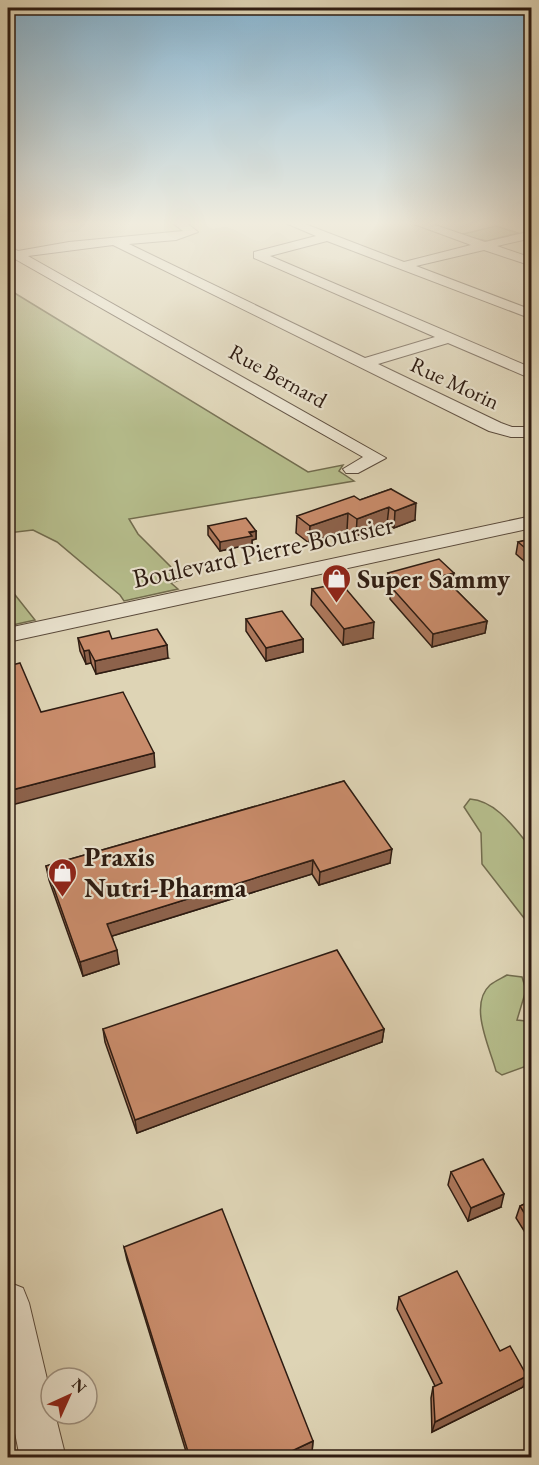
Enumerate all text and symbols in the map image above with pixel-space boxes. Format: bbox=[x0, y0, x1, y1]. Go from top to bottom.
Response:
street label: Rue Bernard bbox=[224, 337, 333, 415]
street label: Rue Morin bbox=[406, 350, 504, 416]
street label: Boulevard Pierre-Boursier bbox=[129, 506, 397, 596]
place label: Super Sammy bbox=[357, 561, 511, 596]
shop icon: Super Sammy bbox=[320, 562, 352, 604]
place label: Praxis Nutri-Pharma bbox=[84, 839, 247, 905]
shop icon: Praxis Nutri-Pharma bbox=[47, 856, 79, 898]
north arrow bbox=[39, 1366, 99, 1426]
text: N bbox=[67, 1374, 91, 1398]

